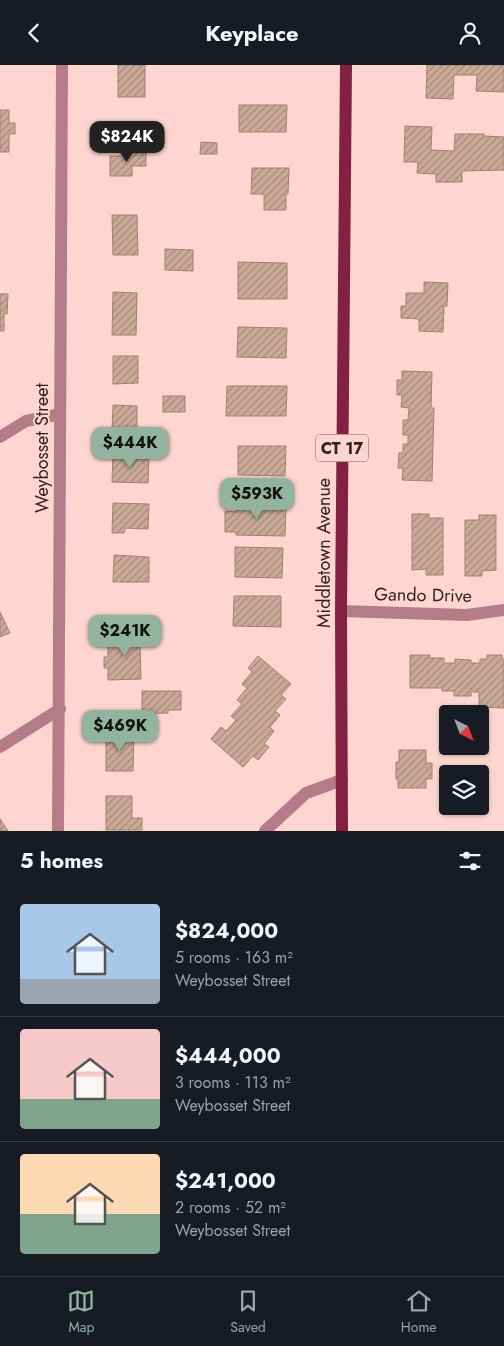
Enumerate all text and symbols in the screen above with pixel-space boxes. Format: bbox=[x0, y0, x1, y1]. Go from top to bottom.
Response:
text: Keyplace bbox=[205, 17, 299, 49]
icon: back bbox=[20, 19, 48, 47]
icon: person bbox=[456, 19, 484, 47]
pin: $824K bbox=[92, 121, 162, 163]
text: $824K bbox=[101, 125, 153, 148]
street label: Weybosset Street bbox=[29, 382, 55, 513]
pin: $444K bbox=[95, 427, 165, 469]
text: $444K bbox=[103, 431, 157, 454]
road number: CT 17 bbox=[316, 434, 368, 461]
pin: $593K bbox=[222, 477, 292, 520]
street label: Middletown Avenue bbox=[311, 478, 337, 628]
text: $593K bbox=[231, 482, 283, 505]
street label: Gando Drive bbox=[374, 581, 472, 609]
pin: $241K bbox=[90, 615, 160, 657]
text: $241K bbox=[100, 619, 150, 642]
north arrow bbox=[439, 705, 489, 755]
map controls bbox=[439, 705, 489, 815]
pin: $469K bbox=[85, 709, 155, 752]
text: $469K bbox=[93, 714, 147, 737]
button: layers bbox=[439, 765, 489, 815]
text: 5 homes bbox=[20, 846, 103, 876]
icon: filters bbox=[456, 847, 484, 875]
text: $824,000 bbox=[175, 916, 278, 946]
icon: home bbox=[60, 924, 120, 984]
text: 5 rooms · 163 m² bbox=[175, 946, 293, 969]
text: Weybosset Street bbox=[175, 969, 290, 992]
text: $444,000 bbox=[175, 1041, 281, 1071]
icon: home bbox=[60, 1049, 120, 1109]
text: 3 rooms · 113 m² bbox=[175, 1071, 291, 1094]
text: Weybosset Street bbox=[175, 1094, 290, 1117]
text: $241,000 bbox=[175, 1166, 276, 1196]
icon: home bbox=[60, 1174, 120, 1234]
text: 2 rooms · 52 m² bbox=[175, 1196, 286, 1219]
text: Weybosset Street bbox=[175, 1219, 290, 1242]
tab: Map bbox=[67, 1287, 95, 1337]
tab: Saved bbox=[230, 1287, 266, 1337]
tab: Home bbox=[401, 1287, 437, 1337]

